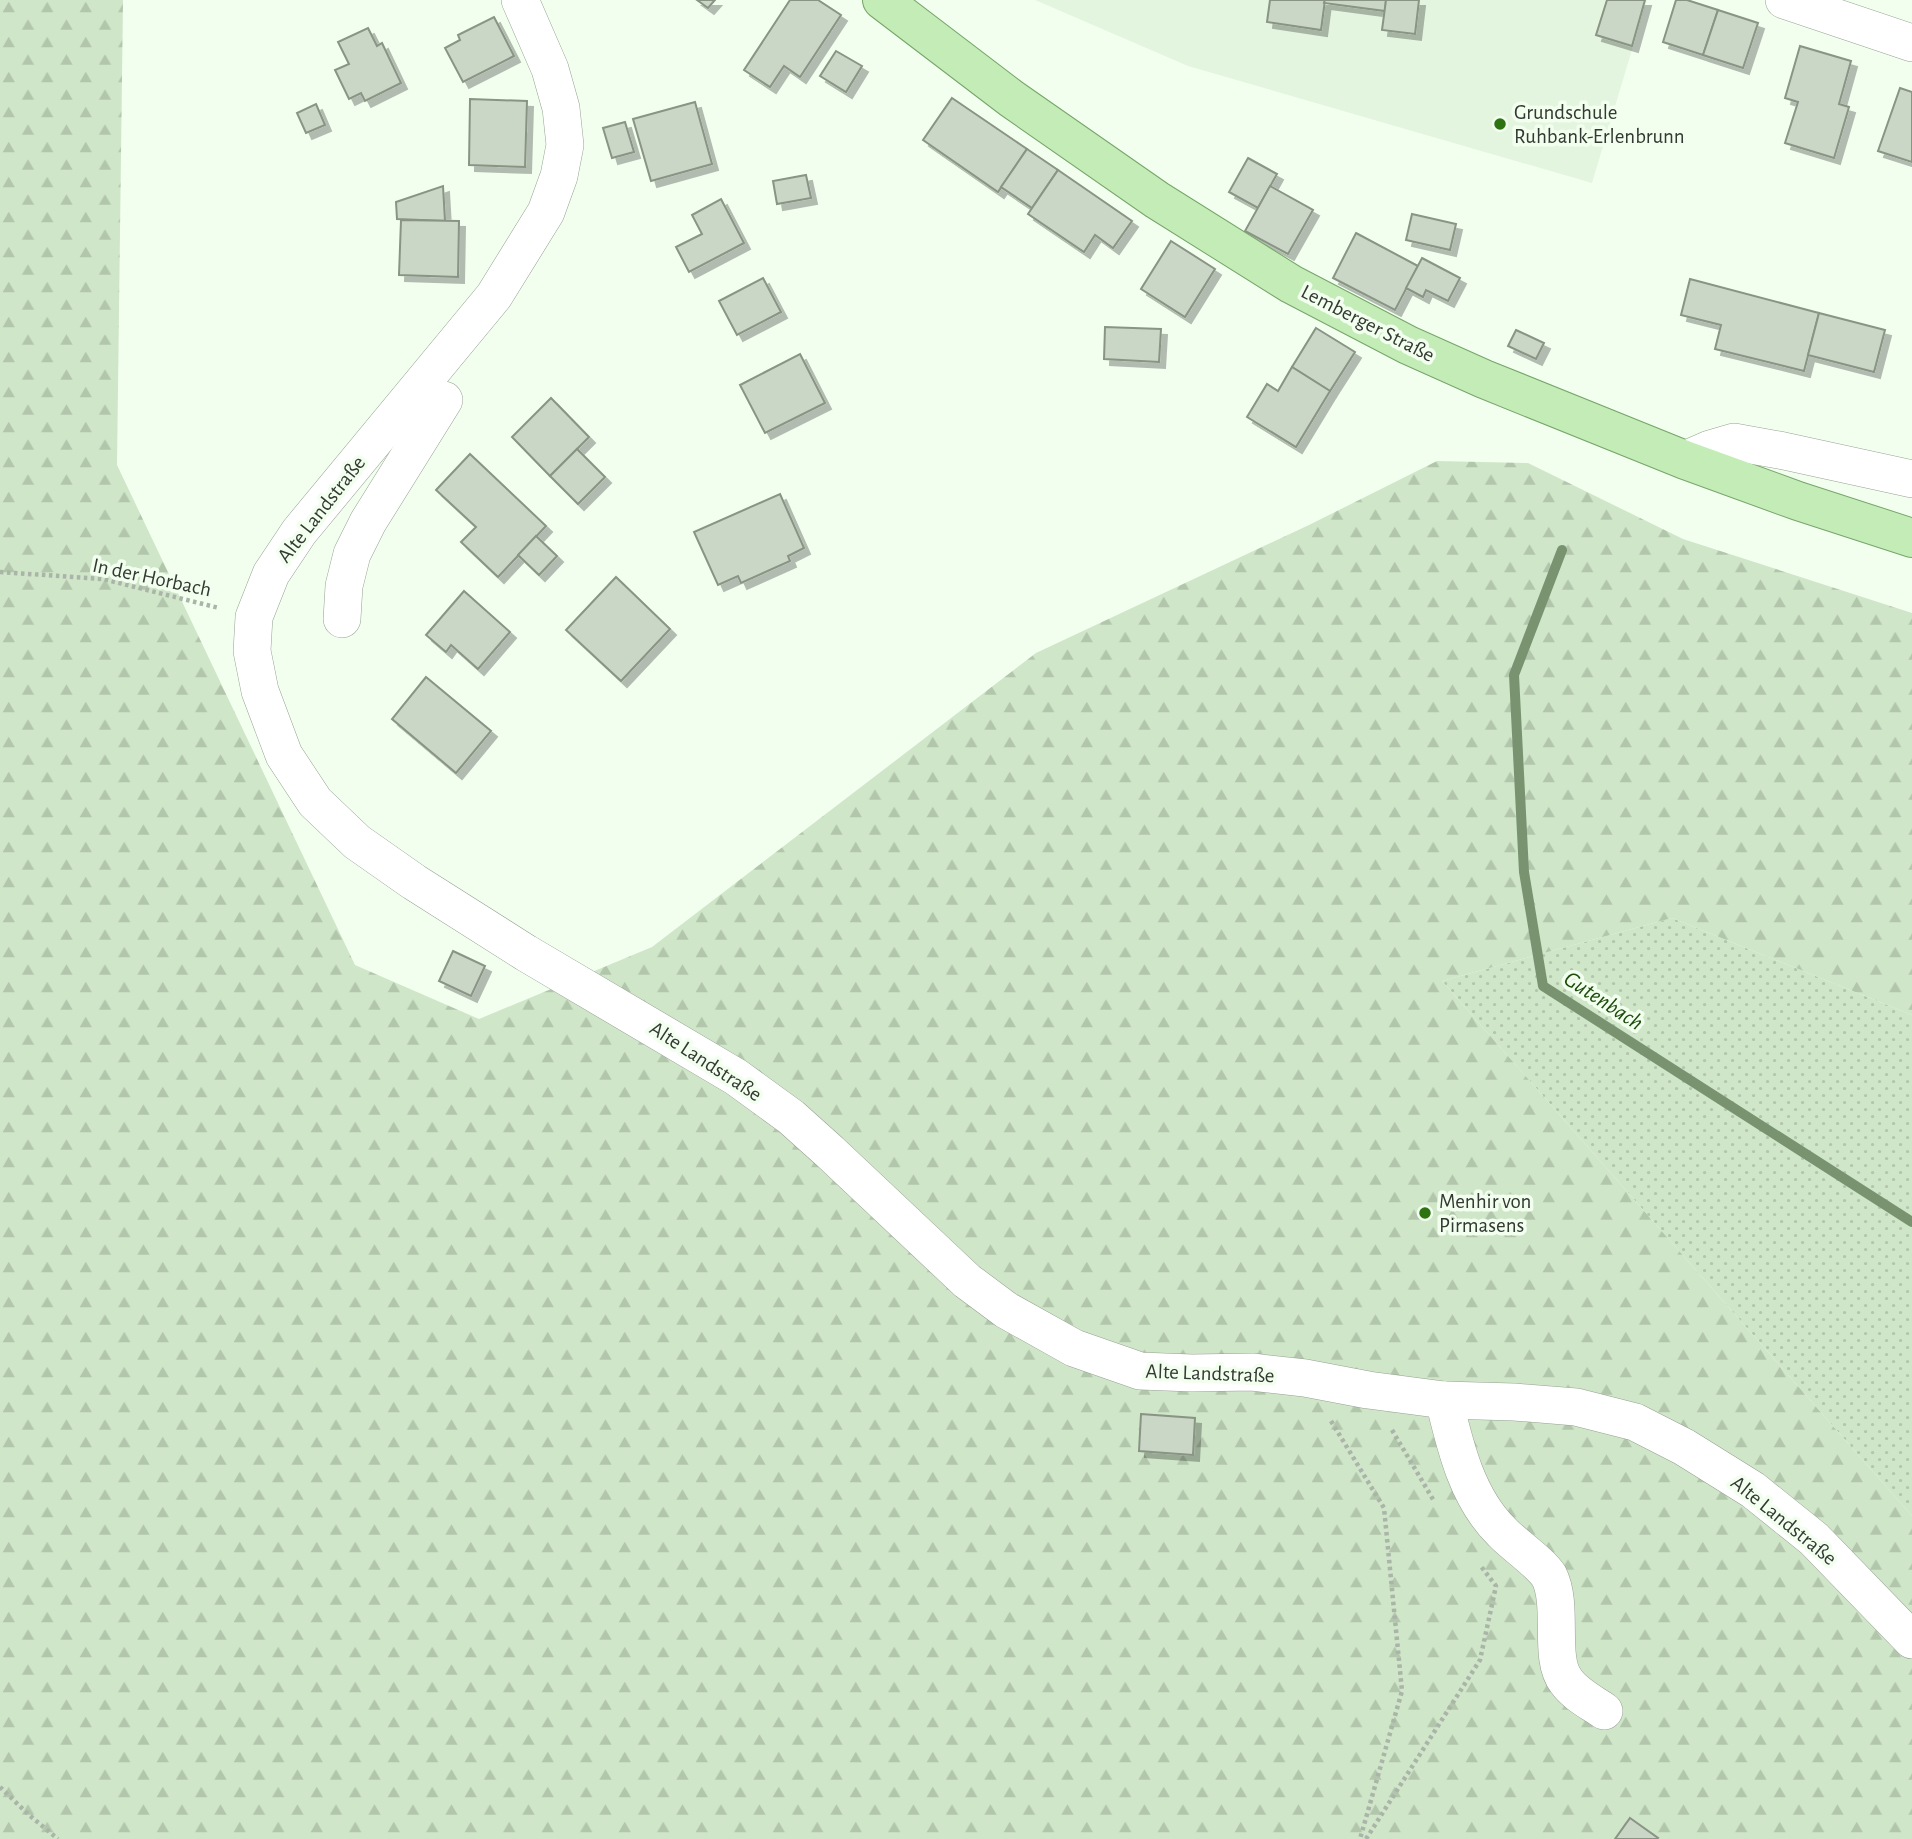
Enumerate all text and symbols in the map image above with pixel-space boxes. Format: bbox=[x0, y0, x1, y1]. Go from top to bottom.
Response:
place label: Grundschule Ruhbank-Erlenbrunn bbox=[1514, 102, 1685, 147]
marker: Grundschule Ruhbank-Erlenbrunn bbox=[1492, 116, 1508, 132]
street label: Lemberger Straße bbox=[1298, 281, 1438, 366]
street label: Alte Landstraße bbox=[273, 452, 369, 567]
street label: In der Horbach bbox=[91, 555, 213, 600]
water label: Gutenbach bbox=[1560, 967, 1647, 1035]
street label: Alte Landstraße bbox=[646, 1018, 765, 1105]
place label: Menhir von Pirmasens bbox=[1439, 1191, 1531, 1236]
marker: Menhir von Pirmasens bbox=[1417, 1205, 1433, 1221]
street label: Alte Landstraße bbox=[1145, 1361, 1275, 1386]
street label: Alte Landstraße bbox=[1727, 1472, 1840, 1569]

